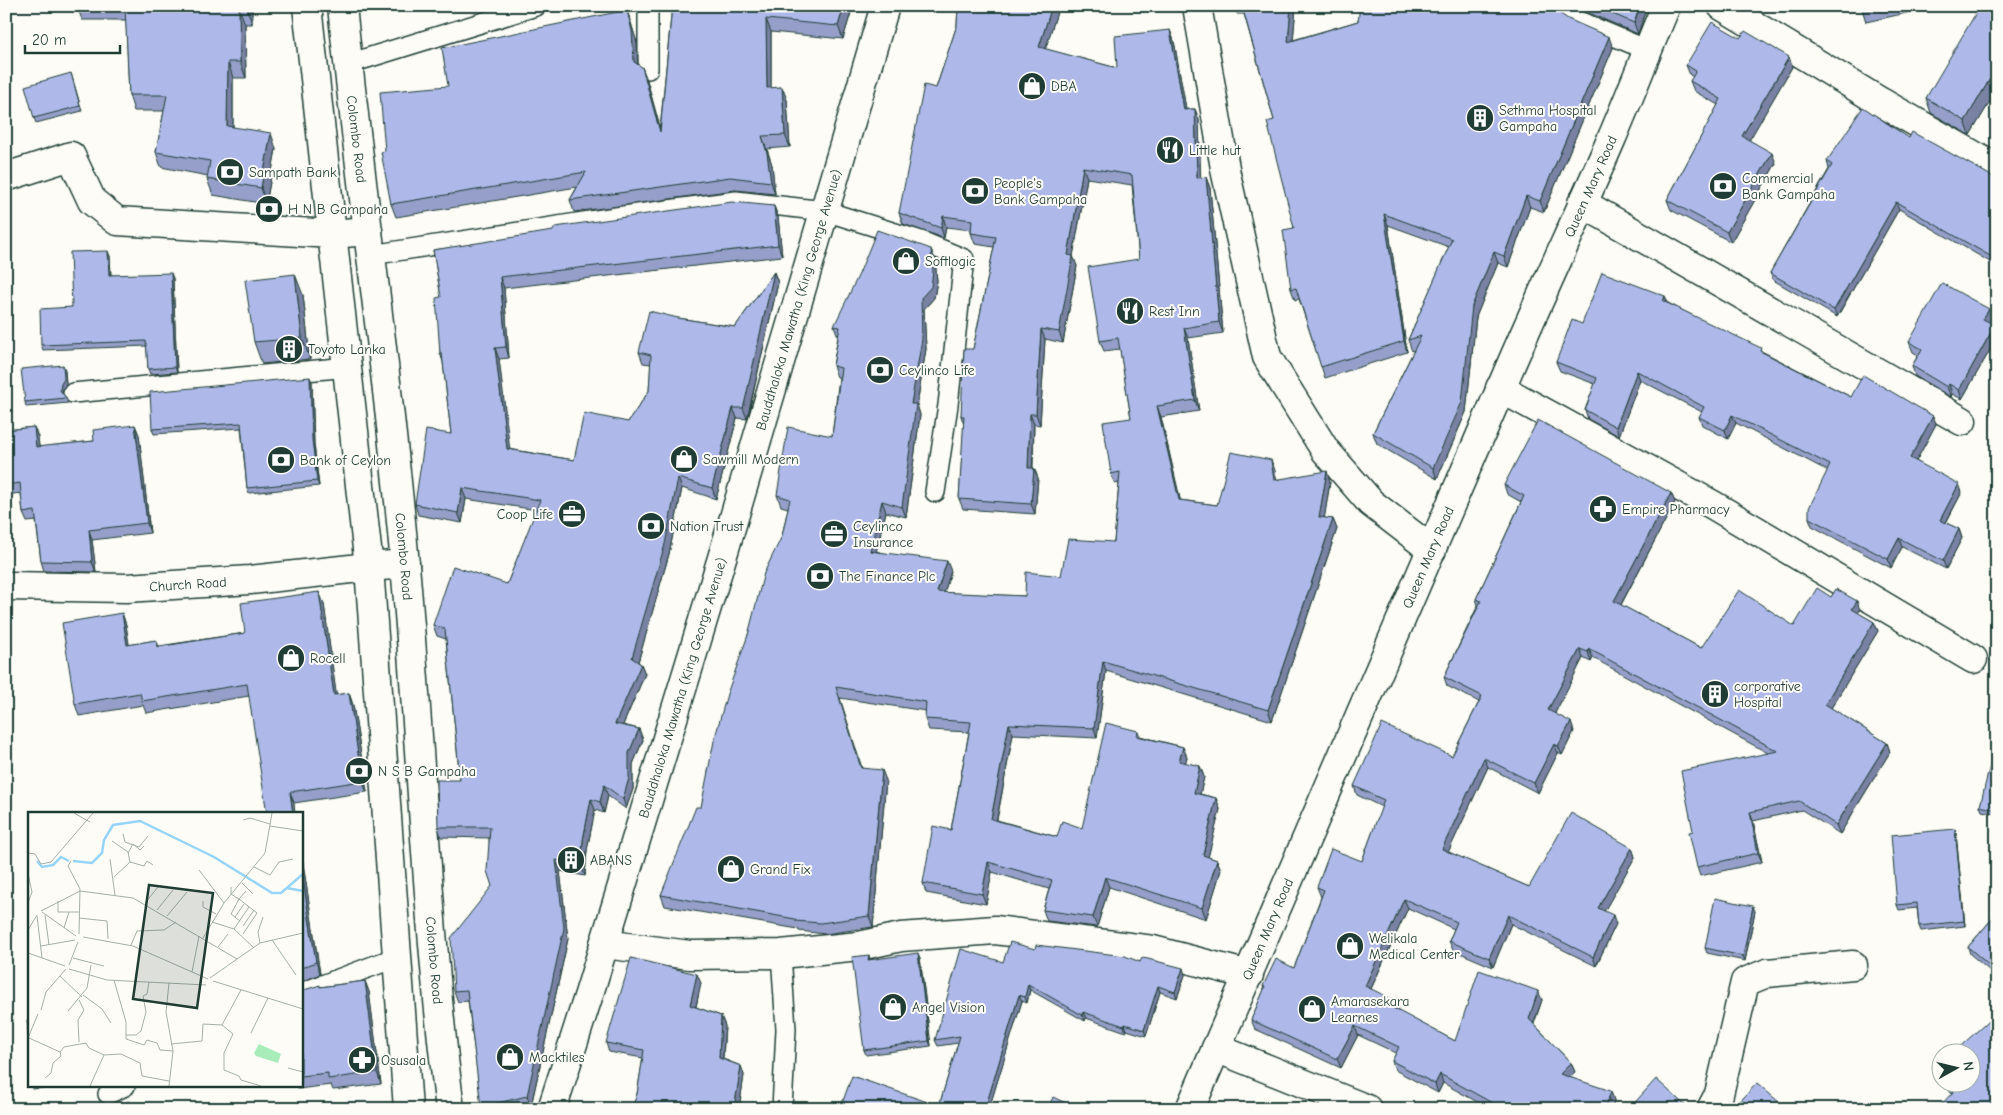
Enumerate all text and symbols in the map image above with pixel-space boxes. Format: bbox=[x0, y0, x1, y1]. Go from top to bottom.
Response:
scale bar bbox=[25, 22, 120, 54]
text: 20 m bbox=[32, 31, 66, 49]
shop icon: DBA bbox=[1017, 71, 1047, 101]
place label: DBA bbox=[1051, 78, 1077, 95]
street label: Colombo Road bbox=[343, 95, 370, 184]
place label: Sethma Hospital Gampaha bbox=[1499, 102, 1596, 135]
building icon: Sethma Hospital Gampaha bbox=[1465, 103, 1495, 133]
street label: Queen Mary Road bbox=[1560, 133, 1620, 240]
restaurant icon: Little hut bbox=[1155, 135, 1185, 165]
place label: Little hut bbox=[1189, 142, 1242, 159]
bank icon: Sampath Bank bbox=[215, 157, 245, 187]
place label: Sampath Bank bbox=[249, 164, 337, 181]
street label: Bauddhaloka Mawatha (King George Avenue) bbox=[752, 167, 845, 432]
place label: Commercial Bank Gampaha bbox=[1742, 170, 1835, 203]
bank icon: Commercial Bank Gampaha bbox=[1708, 171, 1738, 201]
place label: People's Bank Gampaha bbox=[994, 175, 1087, 208]
bank icon: People's Bank Gampaha bbox=[960, 176, 990, 206]
bank icon: H N B Gampaha bbox=[254, 194, 284, 224]
place label: H N B Gampaha bbox=[288, 201, 388, 218]
shop icon: Softlogic bbox=[891, 246, 921, 276]
place label: Softlogic bbox=[925, 253, 976, 270]
restaurant icon: Rest Inn bbox=[1115, 296, 1145, 326]
place label: Rest Inn bbox=[1149, 303, 1200, 320]
building icon: Toyoto Lanka bbox=[274, 334, 304, 364]
place label: Toyoto Lanka bbox=[308, 341, 386, 358]
bank icon: Ceylinco Life bbox=[865, 355, 895, 385]
place label: Ceylinco Life bbox=[899, 362, 975, 379]
shop icon: Sawmill Modern bbox=[669, 444, 699, 474]
bank icon: Bank of Ceylon bbox=[266, 445, 296, 475]
place label: Sawmill Modern bbox=[703, 451, 799, 468]
place label: Bank of Ceylon bbox=[300, 452, 391, 469]
pharmacy icon: Empire Pharmacy bbox=[1588, 494, 1618, 524]
office icon: Coop Life bbox=[557, 499, 587, 529]
place label: Empire Pharmacy bbox=[1622, 501, 1730, 518]
street label: Queen Mary Road bbox=[1398, 504, 1457, 611]
place label: Coop Life bbox=[497, 506, 553, 523]
bank icon: Nation Trust bbox=[636, 511, 666, 541]
street label: Colombo Road bbox=[392, 512, 416, 601]
place label: Nation Trust bbox=[670, 518, 744, 535]
place label: Ceylinco Insurance bbox=[853, 518, 913, 551]
office icon: Ceylinco Insurance bbox=[819, 519, 849, 549]
street label: Bauddhaloka Mawatha (King George Avenue) bbox=[635, 555, 730, 820]
bank icon: The Finance Plc bbox=[805, 561, 835, 591]
place label: The Finance Plc bbox=[839, 568, 936, 585]
street label: Church Road bbox=[149, 573, 227, 595]
shop icon: Rocell bbox=[276, 643, 306, 673]
place label: Rocell bbox=[310, 650, 345, 667]
place label: corporative Hospital bbox=[1734, 678, 1801, 711]
building icon: corporative Hospital bbox=[1700, 679, 1730, 709]
bank icon: N S B Gampaha bbox=[344, 756, 374, 786]
place label: N S B Gampaha bbox=[378, 763, 476, 780]
inset map bbox=[28, 812, 302, 1088]
building icon: ABANS bbox=[556, 845, 586, 875]
place label: ABANS bbox=[590, 852, 632, 869]
shop icon: Grand Fix bbox=[716, 854, 746, 884]
place label: Grand Fix bbox=[750, 861, 811, 878]
street label: Queen Mary Road bbox=[1238, 875, 1297, 983]
street label: Colombo Road bbox=[422, 916, 447, 1005]
place label: Welikala Medical Center bbox=[1369, 930, 1460, 963]
shop icon: Welikala Medical Center bbox=[1335, 931, 1365, 961]
shop icon: Angel Vision bbox=[878, 992, 908, 1022]
place label: Amarasekara Learnes bbox=[1331, 993, 1409, 1026]
shop icon: Amarasekara Learnes bbox=[1297, 994, 1327, 1024]
place label: Angel Vision bbox=[912, 999, 985, 1016]
shop icon: Macktiles bbox=[495, 1042, 525, 1072]
north arrow bbox=[1930, 1042, 1980, 1092]
pharmacy icon: Osusala bbox=[347, 1045, 377, 1075]
place label: Macktiles bbox=[529, 1049, 585, 1066]
place label: Osusala bbox=[381, 1052, 426, 1069]
text: N bbox=[1959, 1061, 1977, 1072]

